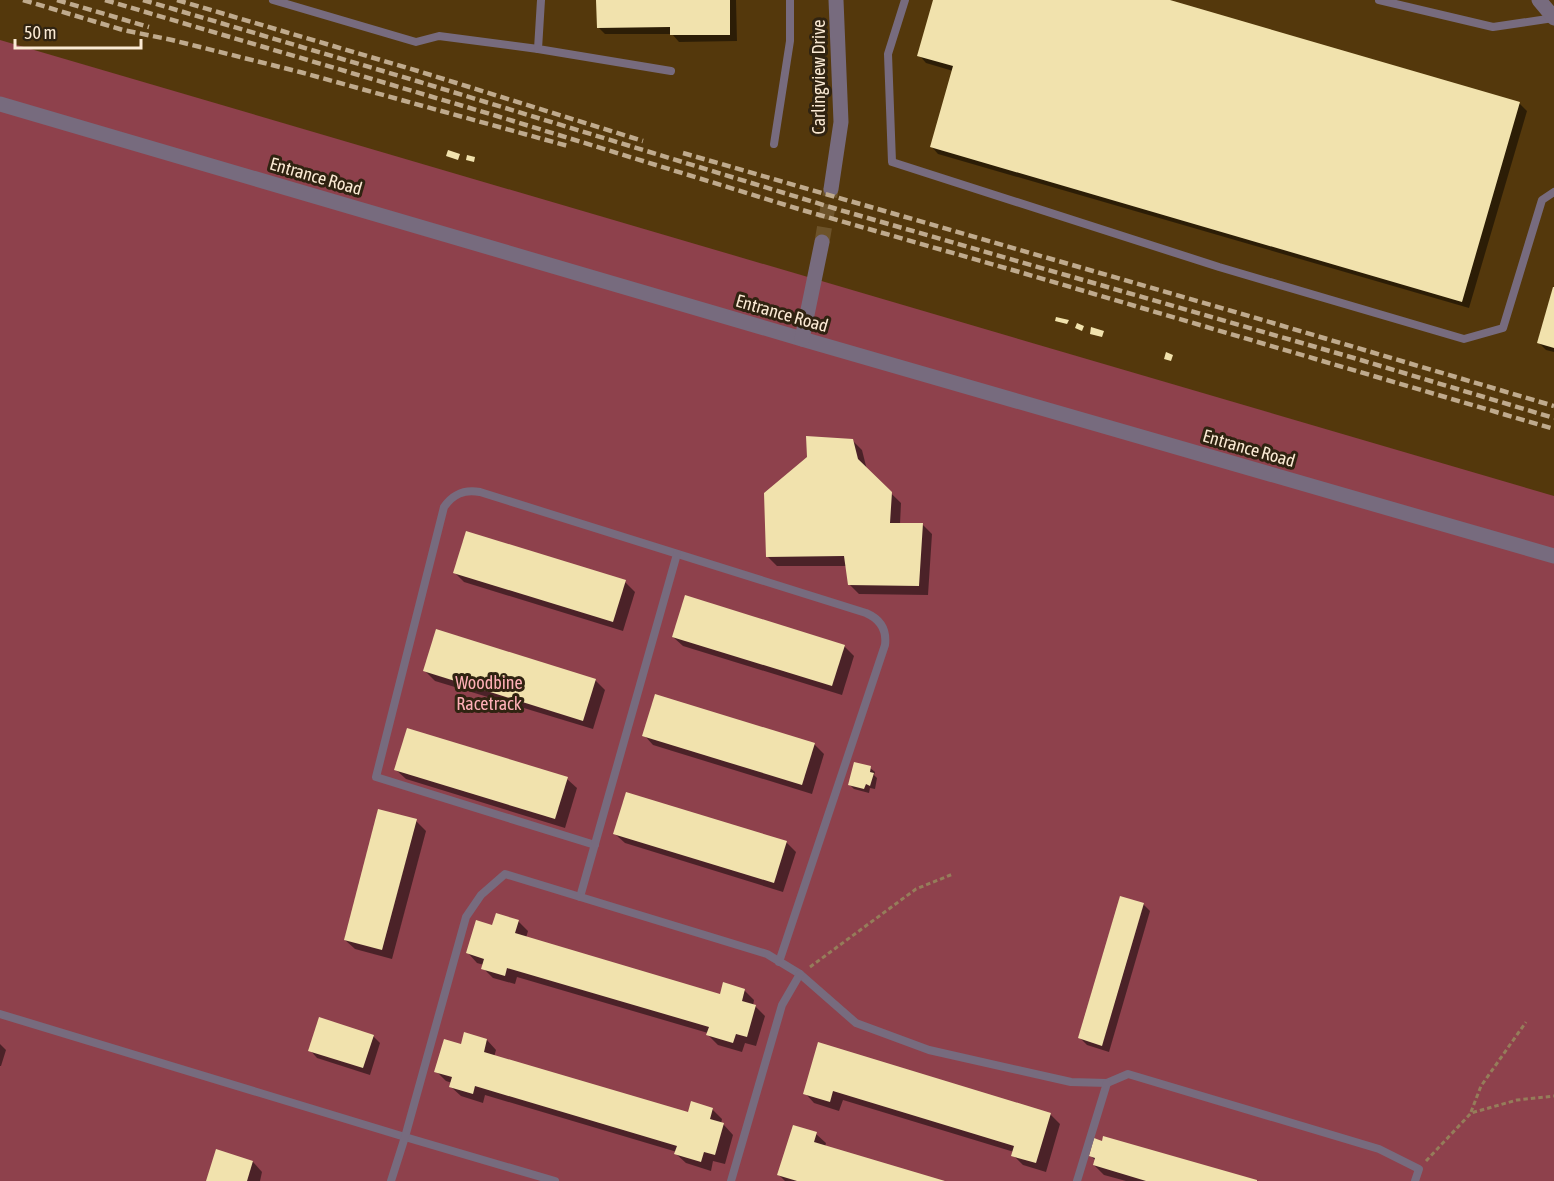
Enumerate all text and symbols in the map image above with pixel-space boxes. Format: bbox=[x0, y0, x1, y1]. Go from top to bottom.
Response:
scale bar bbox=[15, 12, 141, 50]
street label: Carlingview Drive bbox=[808, 20, 829, 134]
text: 50 m bbox=[24, 22, 56, 43]
street label: Entrance Road bbox=[267, 153, 365, 199]
street label: Entrance Road bbox=[733, 290, 831, 336]
street label: Entrance Road bbox=[1200, 425, 1298, 471]
park label: Woodbine Racetrack bbox=[455, 672, 523, 714]

